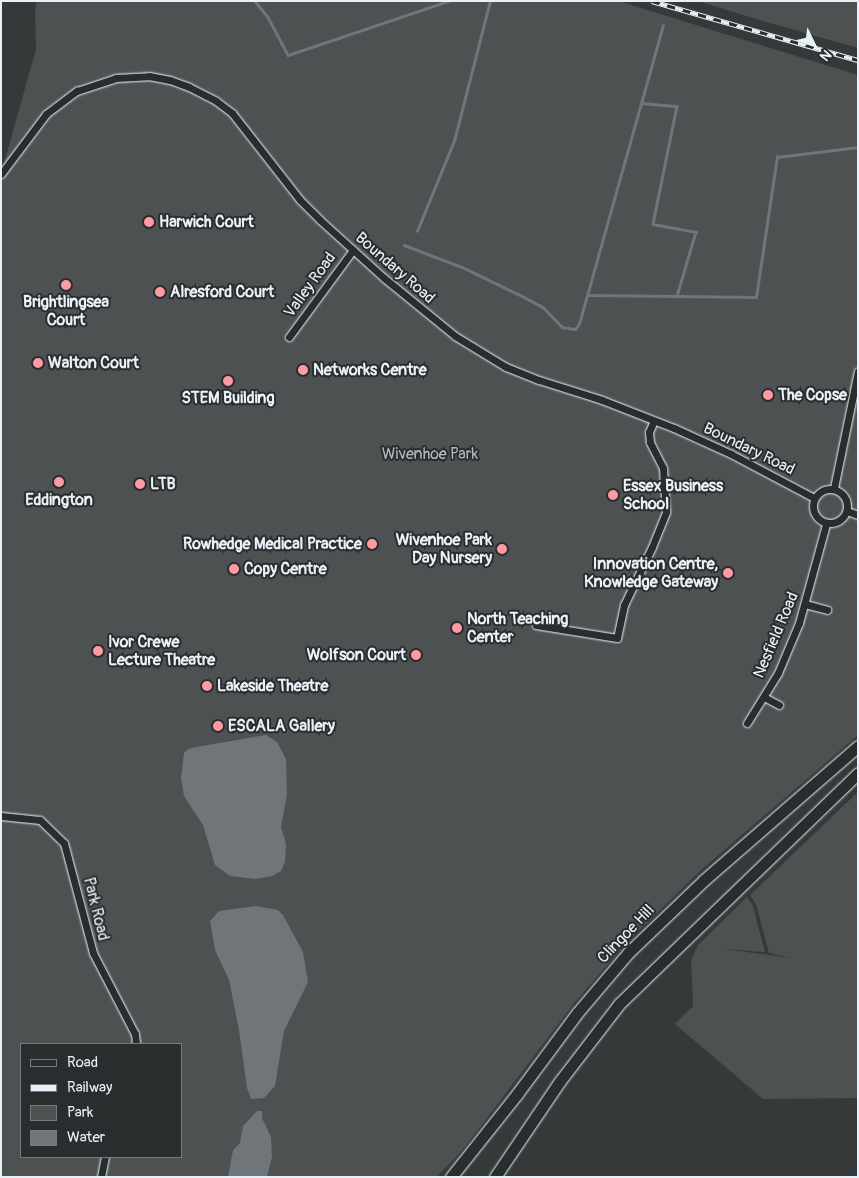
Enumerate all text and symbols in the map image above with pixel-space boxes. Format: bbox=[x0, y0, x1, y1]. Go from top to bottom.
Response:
north arrow bbox=[789, 20, 839, 70]
text: N bbox=[816, 46, 835, 65]
place label: Harwich Court bbox=[159, 212, 254, 232]
marker: Harwich Court bbox=[143, 216, 155, 228]
street label: Boundary Road bbox=[351, 228, 439, 308]
street label: Valley Road bbox=[280, 249, 340, 321]
marker: Brightlingsea Court bbox=[60, 279, 72, 291]
place label: Alresford Court bbox=[170, 282, 274, 302]
marker: Alresford Court bbox=[154, 286, 166, 298]
place label: Brightlingsea Court bbox=[23, 292, 109, 330]
place label: Walton Court bbox=[48, 353, 139, 373]
marker: Walton Court bbox=[32, 357, 44, 369]
place label: Networks Centre bbox=[313, 360, 427, 380]
marker: Networks Centre bbox=[297, 364, 309, 376]
marker: STEM Building bbox=[222, 375, 234, 387]
place label: The Copse bbox=[778, 385, 847, 405]
place label: STEM Building bbox=[182, 388, 274, 408]
marker: The Copse bbox=[762, 389, 774, 401]
street label: Boundary Road bbox=[700, 419, 798, 479]
park label: Wivenhoe Park bbox=[382, 444, 478, 464]
place label: LTB bbox=[150, 474, 176, 494]
marker: Eddington bbox=[53, 476, 65, 488]
place label: Essex Business School bbox=[623, 476, 723, 514]
marker: LTB bbox=[134, 478, 146, 490]
marker: Essex Business School bbox=[607, 489, 619, 501]
place label: Eddington bbox=[25, 490, 93, 510]
place label: Wivenhoe Park Day Nursery bbox=[396, 530, 492, 568]
place label: Rowhedge Medical Practice bbox=[183, 534, 362, 554]
marker: Rowhedge Medical Practice bbox=[366, 538, 378, 550]
marker: Wivenhoe Park Day Nursery bbox=[496, 543, 508, 555]
place label: Innovation Centre, Knowledge Gateway bbox=[584, 554, 718, 592]
place label: Copy Centre bbox=[244, 559, 327, 579]
marker: Copy Centre bbox=[228, 563, 240, 575]
marker: Innovation Centre, Knowledge Gateway bbox=[722, 567, 734, 579]
street label: Nesfield Road bbox=[749, 589, 803, 681]
place label: North Teaching Center bbox=[467, 609, 568, 647]
marker: North Teaching Center bbox=[451, 622, 463, 634]
place label: Ivor Crewe Lecture Theatre bbox=[108, 632, 215, 670]
marker: Ivor Crewe Lecture Theatre bbox=[92, 645, 104, 657]
place label: Wolfson Court bbox=[307, 645, 406, 665]
marker: Wolfson Court bbox=[410, 649, 422, 661]
place label: Lakeside Theatre bbox=[217, 676, 328, 696]
marker: Lakeside Theatre bbox=[201, 680, 213, 692]
place label: ESCALA Gallery bbox=[228, 716, 335, 736]
marker: ESCALA Gallery bbox=[212, 720, 224, 732]
street label: Park Road bbox=[79, 875, 113, 943]
street label: Clingoe Hill bbox=[593, 901, 659, 967]
legend bbox=[20, 1043, 182, 1158]
text: Road bbox=[67, 1053, 98, 1072]
text: Railway bbox=[67, 1078, 112, 1097]
text: Park bbox=[67, 1103, 93, 1122]
text: Water bbox=[67, 1128, 105, 1147]

